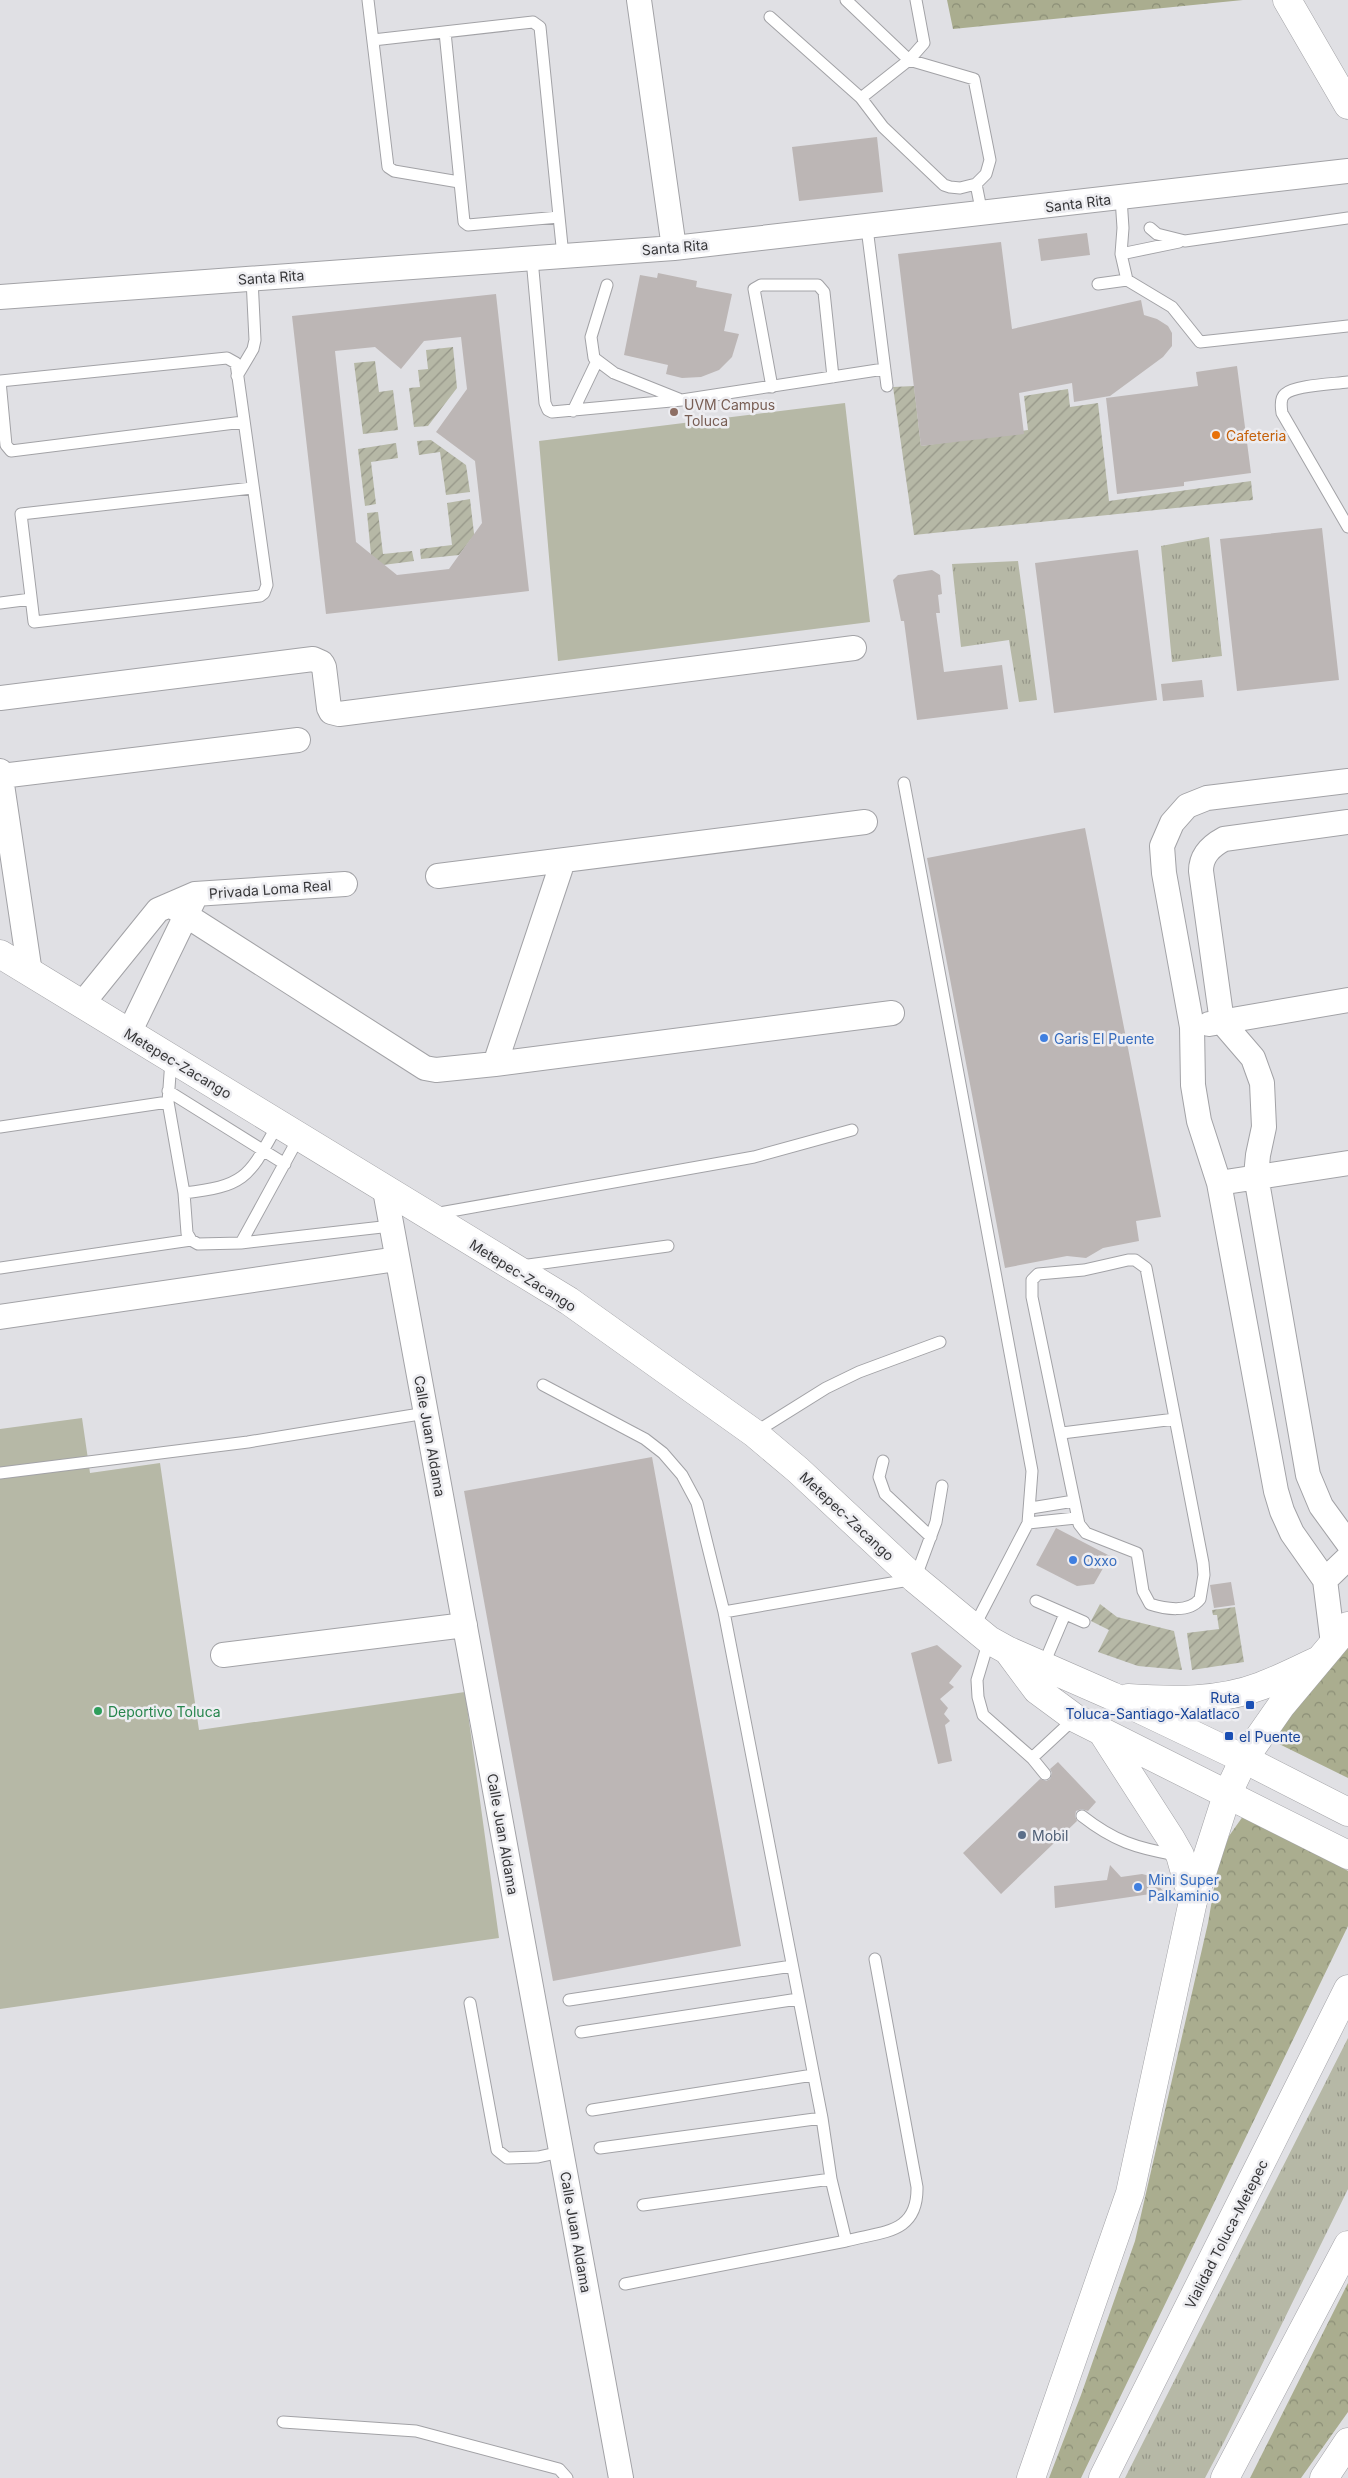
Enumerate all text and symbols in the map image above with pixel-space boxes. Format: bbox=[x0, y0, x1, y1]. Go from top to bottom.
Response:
street label: Santa Rita bbox=[1044, 191, 1112, 215]
street label: Santa Rita bbox=[641, 236, 709, 258]
street label: Santa Rita bbox=[237, 266, 305, 288]
place label: UVM Campus Toluca bbox=[684, 396, 775, 429]
marker: UVM Campus Toluca bbox=[668, 406, 680, 418]
place label: Cafeteria bbox=[1226, 427, 1286, 444]
marker: Cafeteria bbox=[1210, 429, 1222, 441]
street label: Privada Loma Real bbox=[208, 876, 332, 902]
street label: Metepec-Zacango bbox=[121, 1024, 235, 1102]
place label: Garis El Puente bbox=[1054, 1030, 1155, 1047]
marker: Garis El Puente bbox=[1038, 1032, 1050, 1044]
street label: Metepec-Zacango bbox=[467, 1235, 579, 1315]
street label: Calle Juan Aldama bbox=[411, 1374, 449, 1498]
street label: Metepec-Zacango bbox=[796, 1468, 898, 1564]
place label: Oxxo bbox=[1083, 1552, 1117, 1569]
marker: Oxxo bbox=[1067, 1554, 1079, 1566]
place label: Ruta Toluca-Santiago-Xalatlaco bbox=[1066, 1689, 1240, 1722]
marker: Ruta Toluca-Santiago-Xalatlaco bbox=[1244, 1699, 1256, 1711]
place label: Deportivo Toluca bbox=[108, 1703, 221, 1720]
marker: Deportivo Toluca bbox=[92, 1705, 104, 1717]
place label: el Puente bbox=[1239, 1728, 1301, 1745]
marker: el Puente bbox=[1223, 1730, 1235, 1742]
street label: Calle Juan Aldama bbox=[484, 1772, 522, 1896]
place label: Mobil bbox=[1032, 1827, 1068, 1844]
marker: Mobil bbox=[1016, 1829, 1028, 1841]
place label: Mini Super Palkaminio bbox=[1148, 1871, 1219, 1904]
marker: Mini Super Palkaminio bbox=[1132, 1881, 1144, 1893]
street label: Vialidad Toluca-Metepec bbox=[1181, 2157, 1271, 2311]
street label: Calle Juan Aldama bbox=[557, 2170, 595, 2294]

